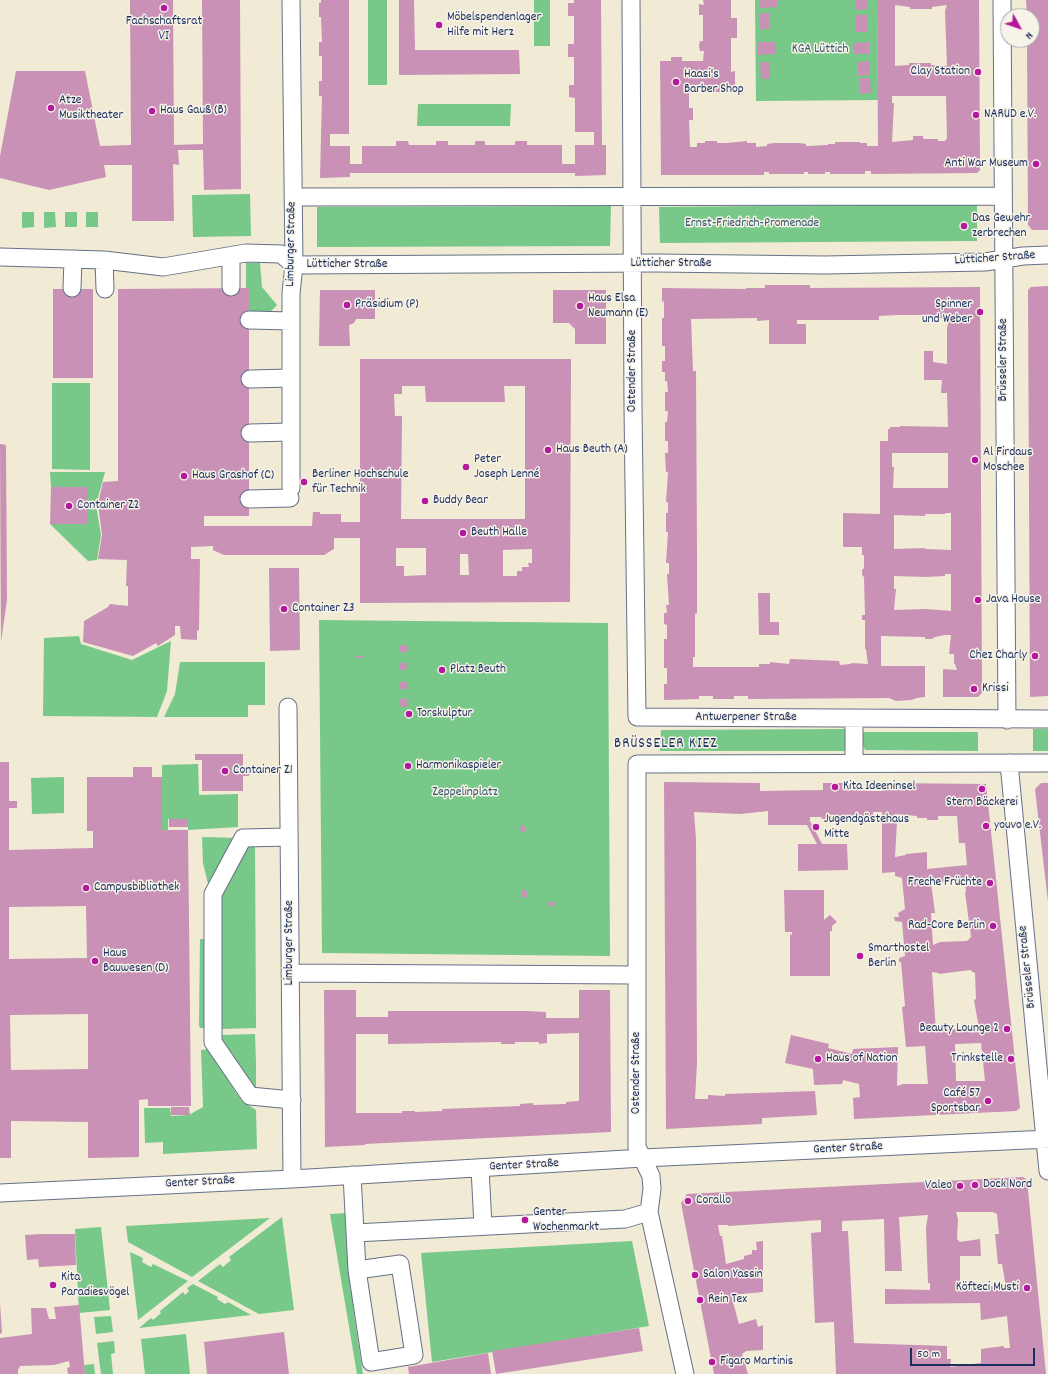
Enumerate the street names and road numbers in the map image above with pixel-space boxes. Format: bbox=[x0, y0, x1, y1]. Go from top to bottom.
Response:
street label: Limburger Straße bbox=[283, 201, 301, 287]
street label: Lütticher Straße bbox=[954, 248, 1036, 270]
street label: Lütticher Straße bbox=[631, 256, 711, 272]
street label: Lütticher Straße bbox=[307, 257, 387, 273]
street label: Brüsseler Straße bbox=[996, 318, 1012, 402]
street label: Ostender Straße bbox=[625, 330, 641, 412]
street label: Antwerpener Straße bbox=[695, 710, 797, 726]
street label: Limburger Straße bbox=[282, 900, 298, 986]
street label: Brüsseler Straße bbox=[1016, 925, 1040, 1009]
street label: Ostender Straße bbox=[629, 1032, 645, 1114]
street label: Genter Straße bbox=[813, 1139, 883, 1159]
street label: Genter Straße bbox=[489, 1156, 559, 1176]
street label: Genter Straße bbox=[165, 1173, 235, 1193]

